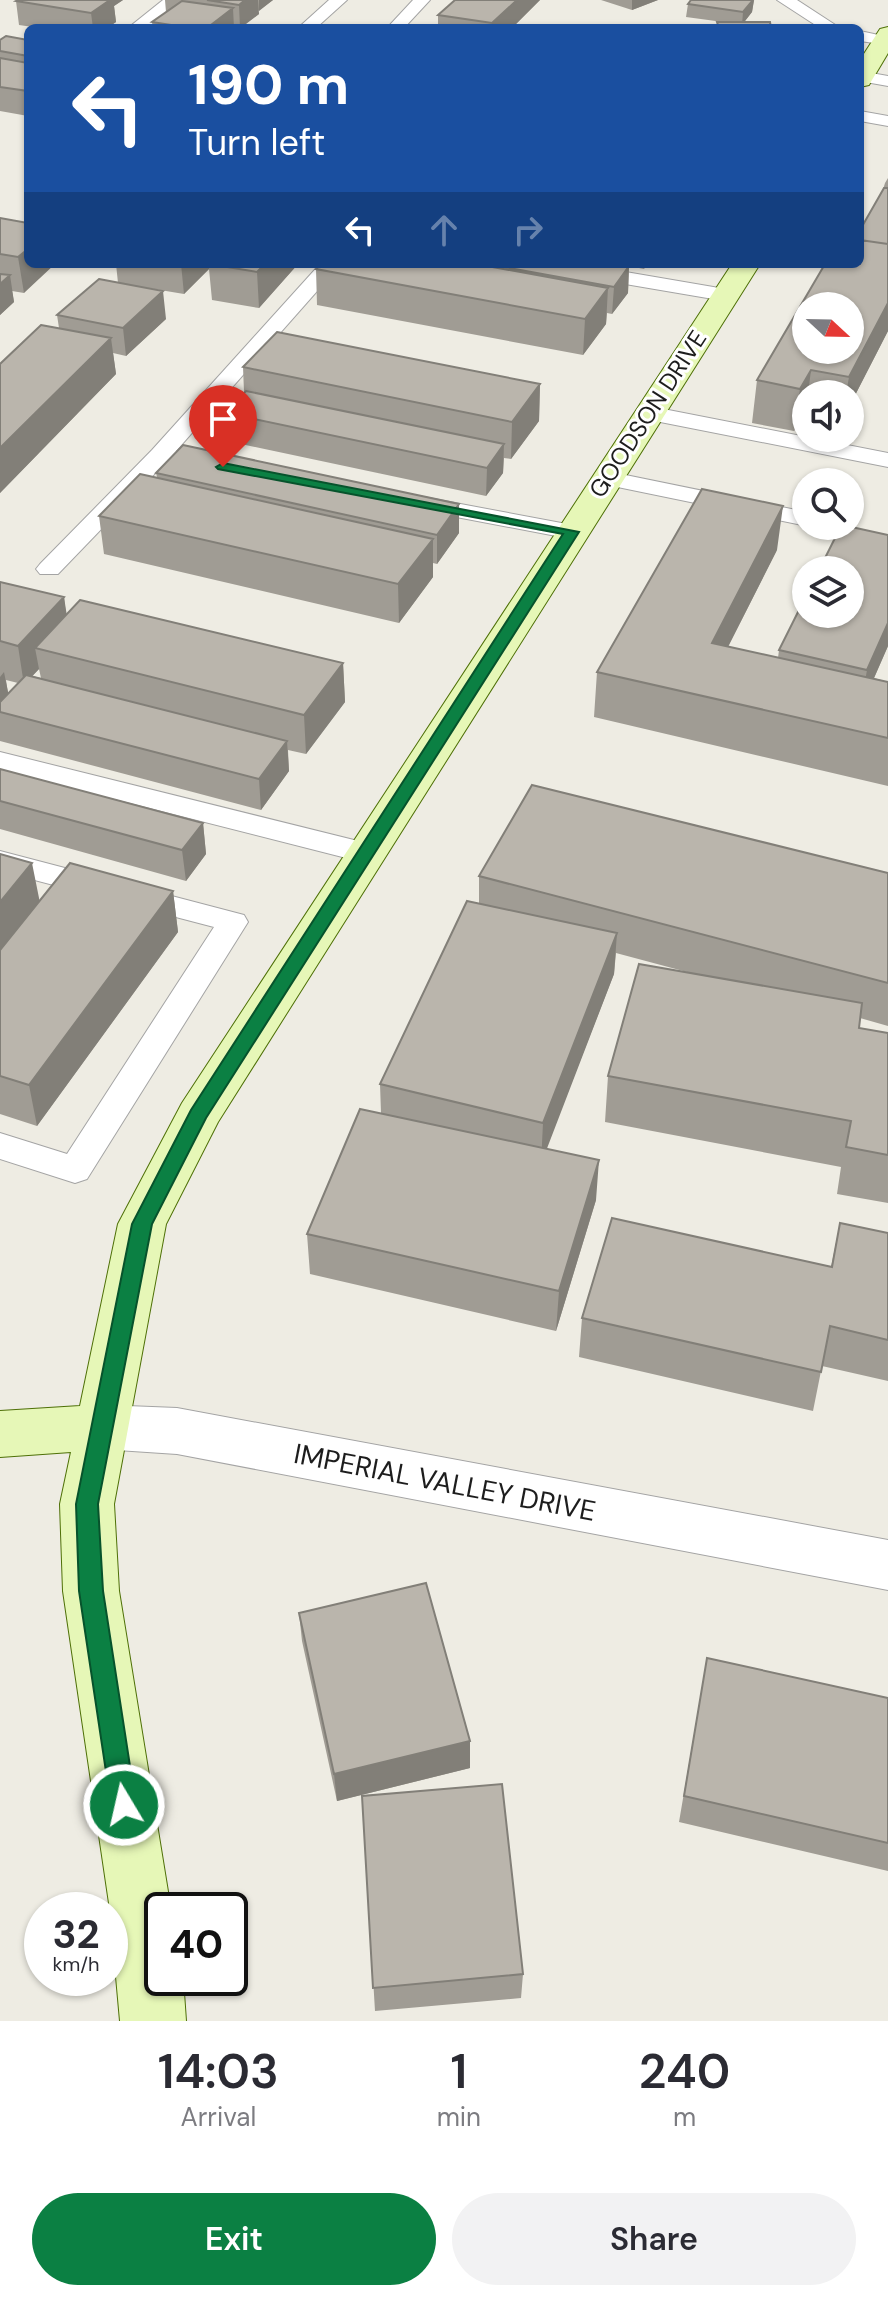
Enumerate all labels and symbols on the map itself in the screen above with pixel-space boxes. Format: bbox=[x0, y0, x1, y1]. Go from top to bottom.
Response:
north arrow bbox=[792, 292, 864, 364]
street label: GOODSON DRIVE bbox=[582, 324, 713, 503]
pin bbox=[189, 385, 257, 467]
street label: IMPERIAL VALLEY DRIVE bbox=[291, 1435, 599, 1530]
position arrow bbox=[82, 1763, 166, 1847]
speed limit sign: 40 bbox=[144, 1892, 248, 1996]

